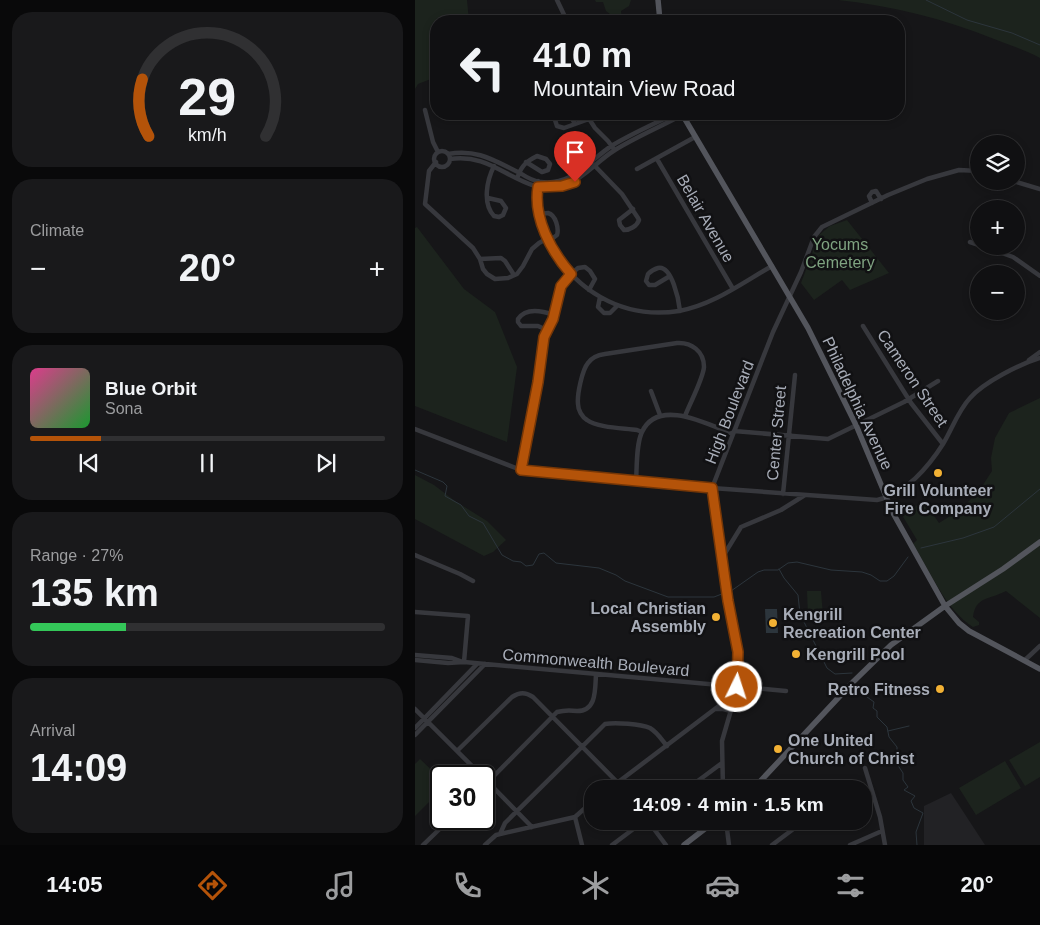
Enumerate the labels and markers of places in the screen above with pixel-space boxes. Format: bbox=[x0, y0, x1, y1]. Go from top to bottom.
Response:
pin bbox=[554, 131, 596, 182]
marker: Grill Volunteer Fire Company bbox=[932, 467, 944, 479]
place label: Grill Volunteer Fire Company bbox=[883, 482, 993, 517]
place label: Local Christian Assembly bbox=[590, 600, 706, 635]
place label: Kengrill Recreation Center bbox=[783, 606, 921, 641]
marker: Local Christian Assembly bbox=[710, 611, 722, 623]
marker: Kengrill Recreation Center bbox=[767, 617, 779, 629]
place label: Kengrill Pool bbox=[806, 646, 905, 663]
marker: Kengrill Pool bbox=[790, 648, 802, 660]
place label: Retro Fitness bbox=[828, 681, 930, 698]
marker: Retro Fitness bbox=[934, 683, 946, 695]
place label: One United Church of Christ bbox=[788, 732, 915, 767]
marker: One United Church of Christ bbox=[772, 743, 784, 755]

